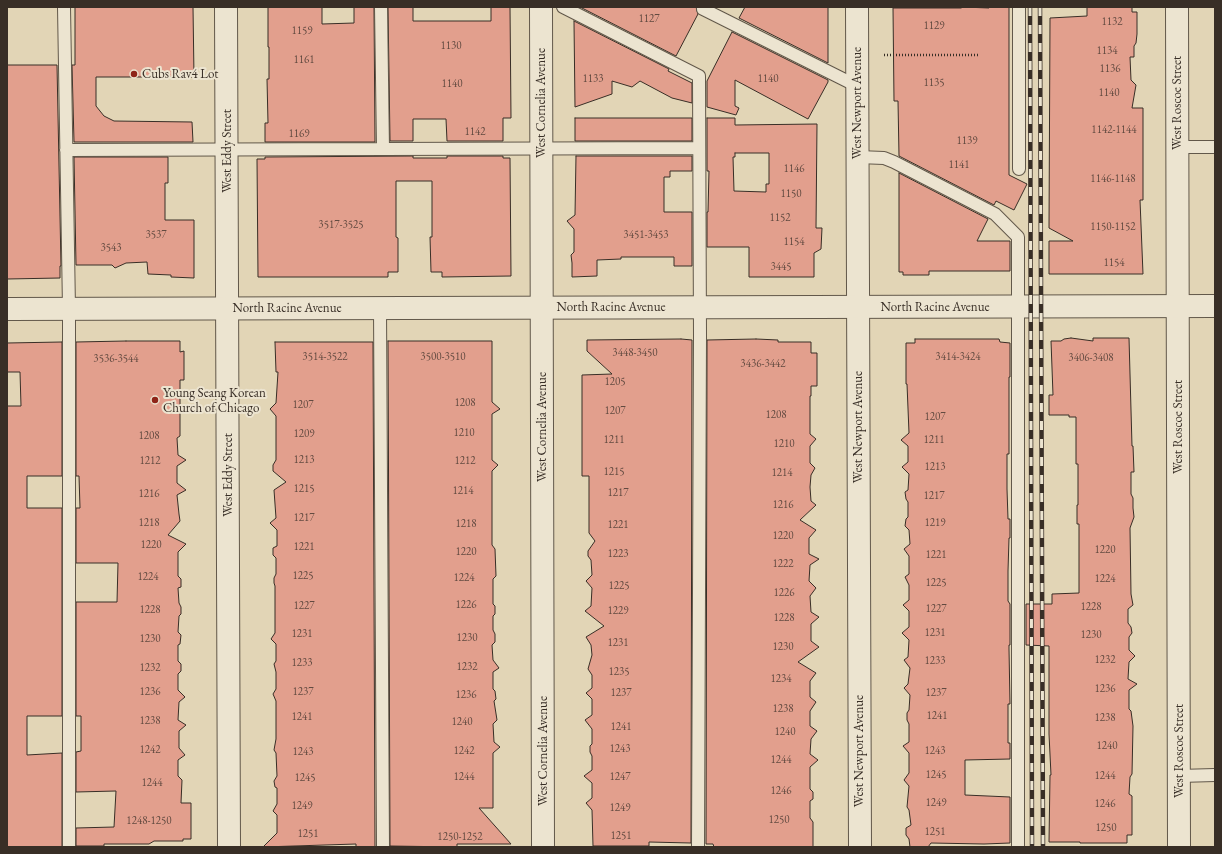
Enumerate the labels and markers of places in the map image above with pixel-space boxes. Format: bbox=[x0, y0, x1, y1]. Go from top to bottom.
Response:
place label: Cubs Rav4 Lot bbox=[142, 66, 218, 82]
marker: Cubs Rav4 Lot bbox=[129, 69, 139, 79]
place label: Young Seang Korean Church of Chicago bbox=[163, 385, 266, 416]
marker: Young Seang Korean Church of Chicago bbox=[150, 395, 160, 405]

